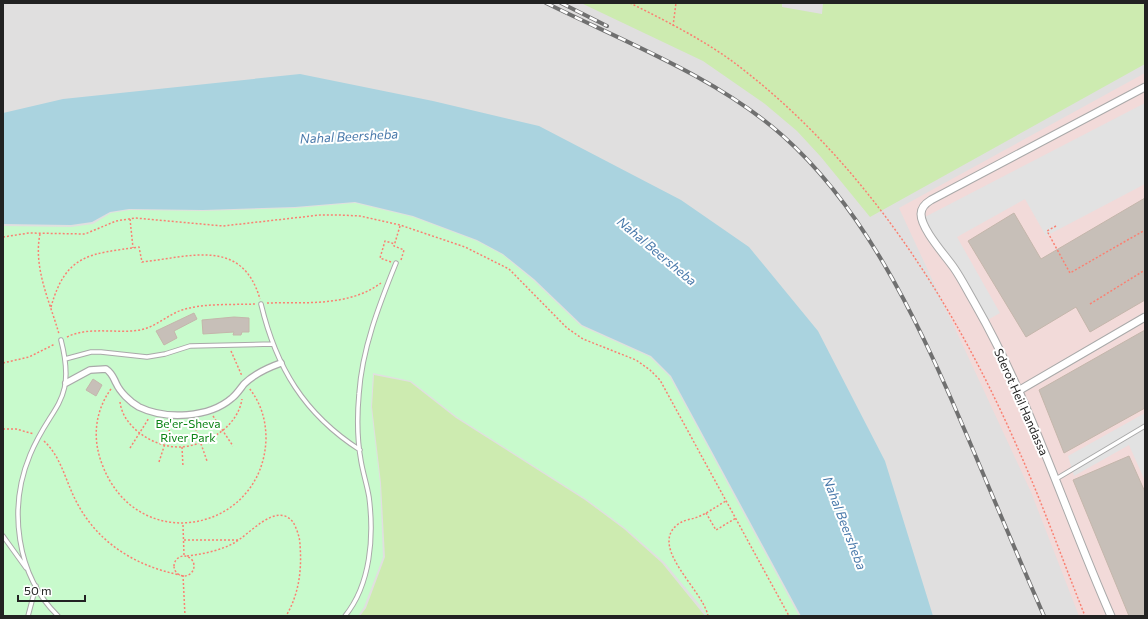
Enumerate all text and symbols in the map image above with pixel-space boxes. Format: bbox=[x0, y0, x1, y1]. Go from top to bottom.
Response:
water label: Nahal Beersheba bbox=[299, 125, 399, 147]
water label: Nahal Beersheba bbox=[614, 213, 700, 289]
street label: Sderot Heil Handassa bbox=[992, 346, 1052, 457]
park label: Be'er-Sheva River Park bbox=[155, 416, 221, 444]
water label: Nahal Beersheba bbox=[820, 474, 870, 572]
scale bar bbox=[18, 577, 85, 603]
text: 50 m bbox=[24, 583, 52, 597]

